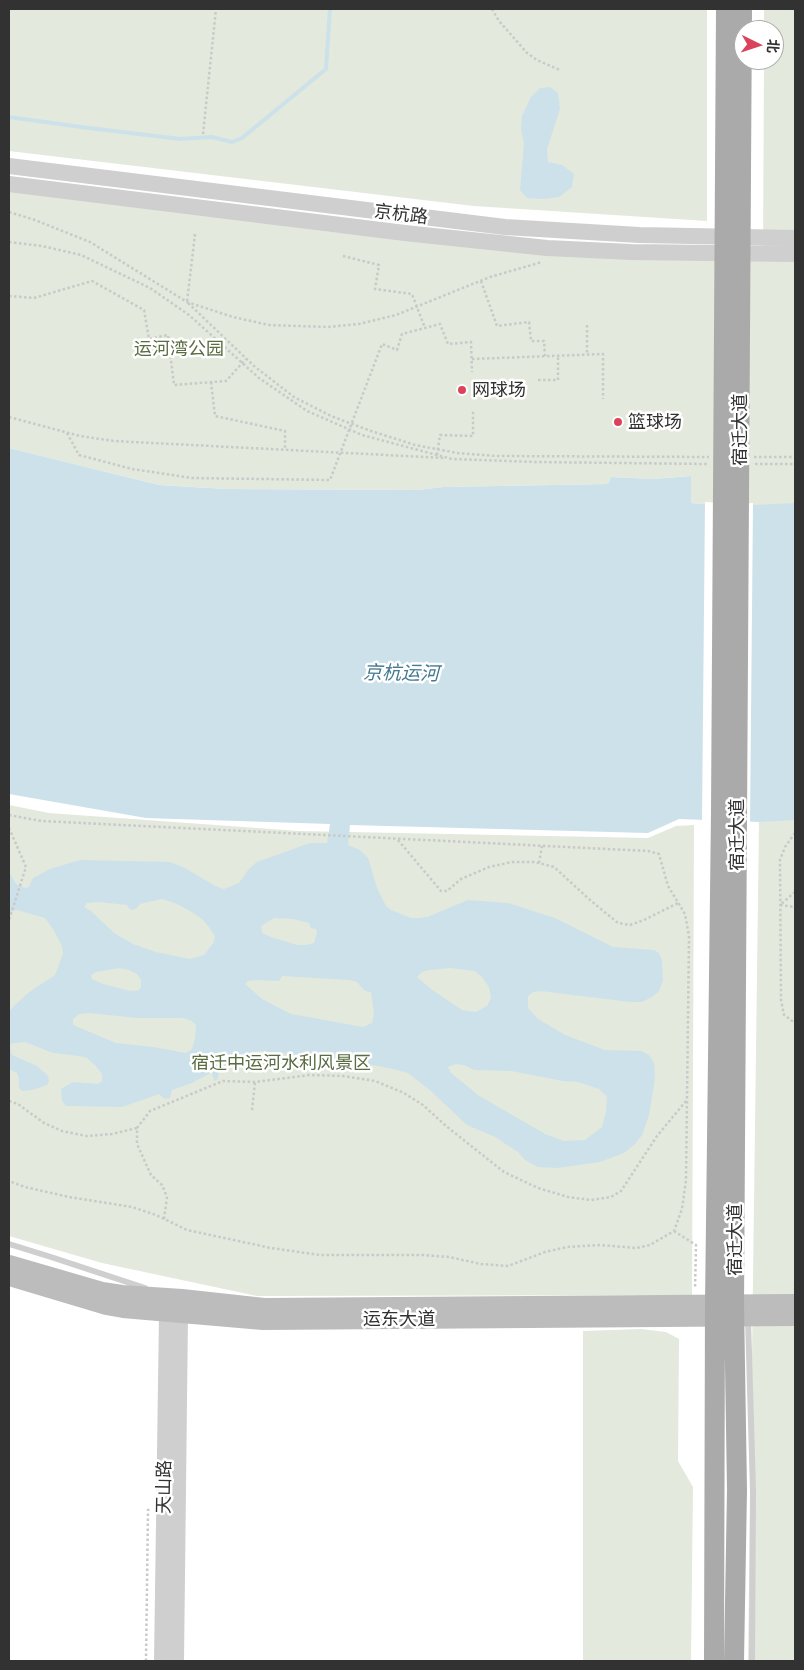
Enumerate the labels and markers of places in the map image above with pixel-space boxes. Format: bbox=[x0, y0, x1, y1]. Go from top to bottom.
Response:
place label: 网球场 bbox=[472, 379, 526, 401]
marker: 网球场 bbox=[456, 384, 468, 396]
place label: 篮球场 bbox=[628, 411, 682, 433]
marker: 篮球场 bbox=[612, 416, 624, 428]

